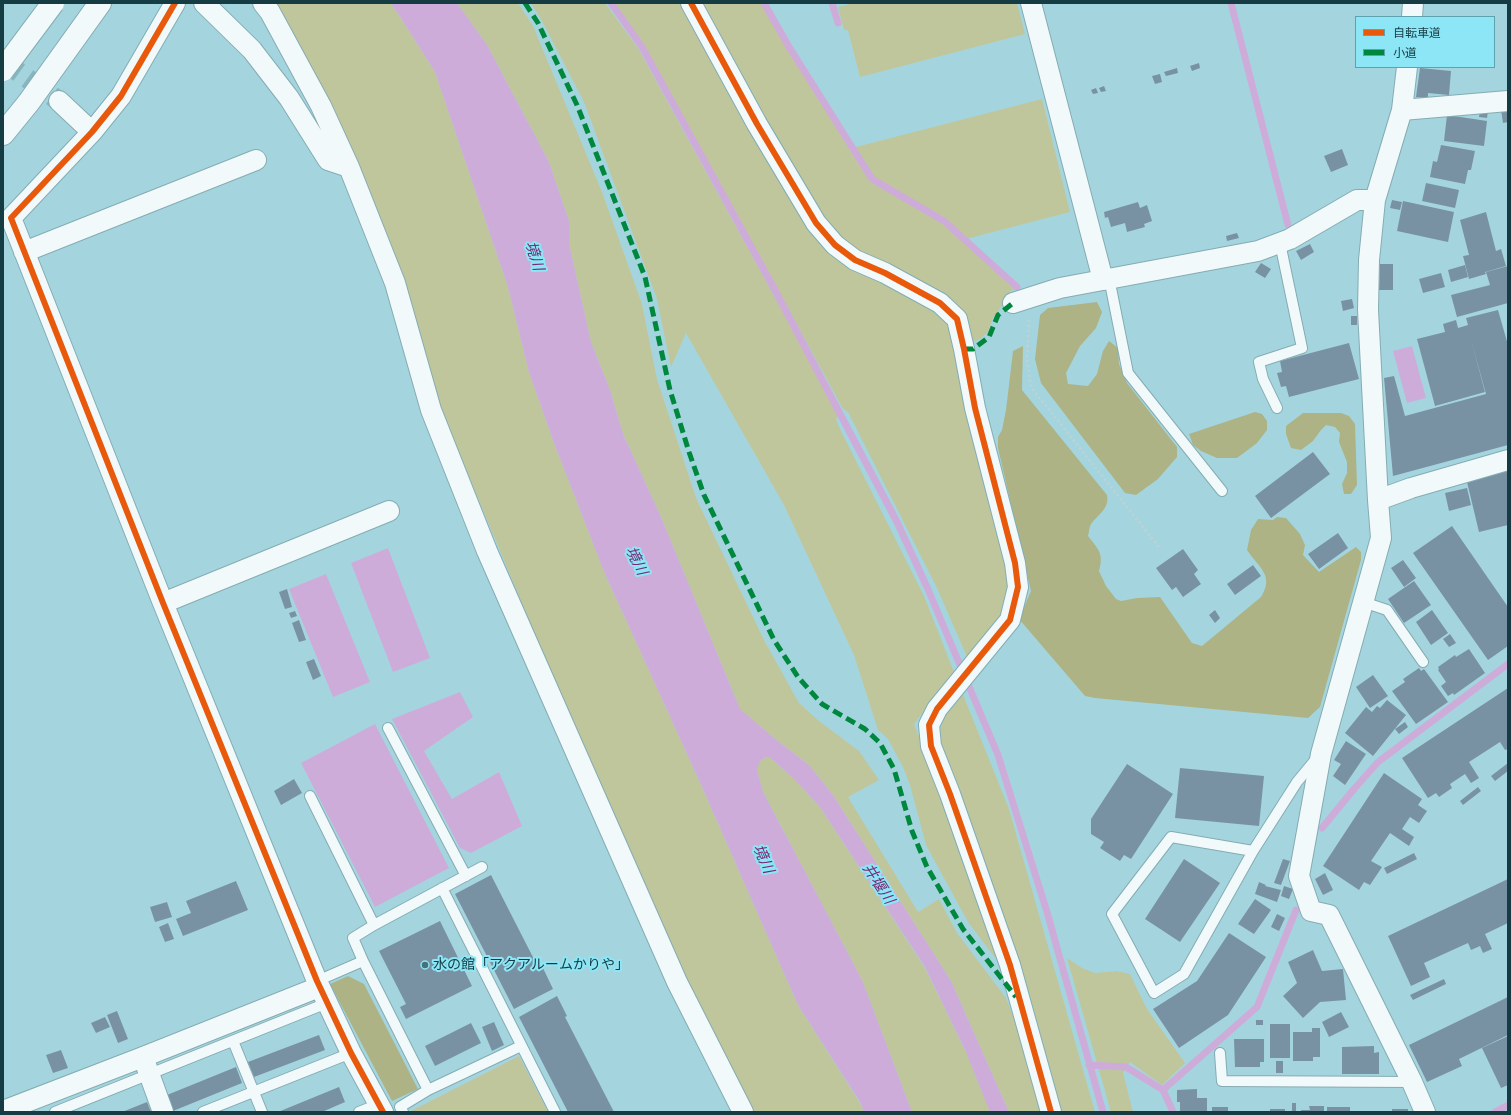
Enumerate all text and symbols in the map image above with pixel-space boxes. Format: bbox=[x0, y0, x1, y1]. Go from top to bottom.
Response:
legend bbox=[1355, 16, 1495, 68]
text: 自転車道 bbox=[1393, 24, 1441, 41]
text: 小道 bbox=[1393, 44, 1417, 61]
water label: 境川 bbox=[521, 239, 547, 273]
water label: 境川 bbox=[621, 544, 651, 578]
water label: 境川 bbox=[749, 842, 777, 876]
water label: 井堰川 bbox=[858, 860, 898, 908]
place label: 水の館「アクアルームかりや」 bbox=[433, 957, 629, 973]
marker: 水の館「アクアルームかりや」 bbox=[420, 960, 430, 970]

